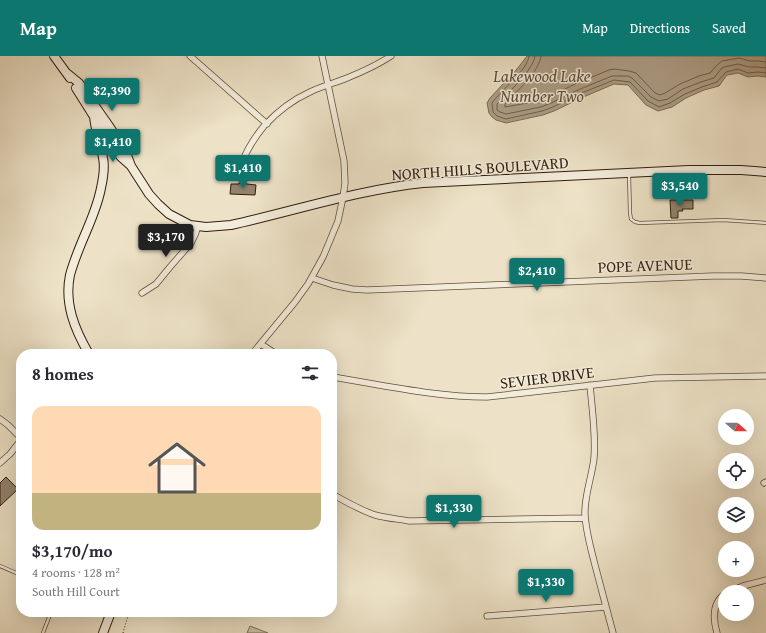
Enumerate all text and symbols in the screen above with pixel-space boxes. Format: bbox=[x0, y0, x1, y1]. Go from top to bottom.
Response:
text: Map bbox=[20, 14, 57, 42]
text: Map bbox=[582, 18, 608, 38]
text: Directions bbox=[630, 18, 690, 38]
text: Saved bbox=[712, 18, 746, 38]
water label: Lakewood Lake Number Two bbox=[492, 63, 591, 108]
pin: $2,390 bbox=[79, 78, 145, 112]
text: $2,390 bbox=[93, 81, 131, 100]
pin: $1,410 bbox=[80, 129, 146, 163]
text: $1,410 bbox=[94, 132, 132, 151]
street label: NORTH HILLS BOULEVARD bbox=[391, 150, 570, 186]
pin: $1,410 bbox=[210, 155, 276, 189]
text: $1,410 bbox=[224, 158, 262, 177]
pin: $3,540 bbox=[647, 173, 713, 207]
text: $3,540 bbox=[661, 176, 699, 195]
pin: $3,170 bbox=[133, 224, 199, 258]
text: $3,170 bbox=[147, 227, 185, 246]
street label: POPE AVENUE bbox=[597, 251, 693, 279]
pin: $2,410 bbox=[504, 258, 570, 292]
text: $2,410 bbox=[518, 261, 556, 280]
street label: SEVIER DRIVE bbox=[499, 359, 595, 395]
text: 8 homes bbox=[32, 361, 94, 386]
icon: filters bbox=[299, 362, 321, 384]
north arrow bbox=[718, 409, 754, 445]
map controls bbox=[718, 409, 754, 621]
icon: home bbox=[141, 432, 213, 504]
button: locate bbox=[718, 453, 754, 489]
pin: $1,330 bbox=[421, 495, 487, 529]
button: layers bbox=[718, 497, 754, 533]
text: $1,330 bbox=[435, 498, 473, 517]
text: $3,170/mo bbox=[32, 538, 113, 563]
button: + bbox=[718, 541, 754, 577]
text: 4 rooms · 128 m² bbox=[32, 563, 120, 582]
pin: $1,330 bbox=[513, 569, 579, 603]
text: $1,330 bbox=[527, 572, 565, 591]
text: South Hill Court bbox=[32, 582, 120, 601]
button: − bbox=[718, 585, 754, 621]

